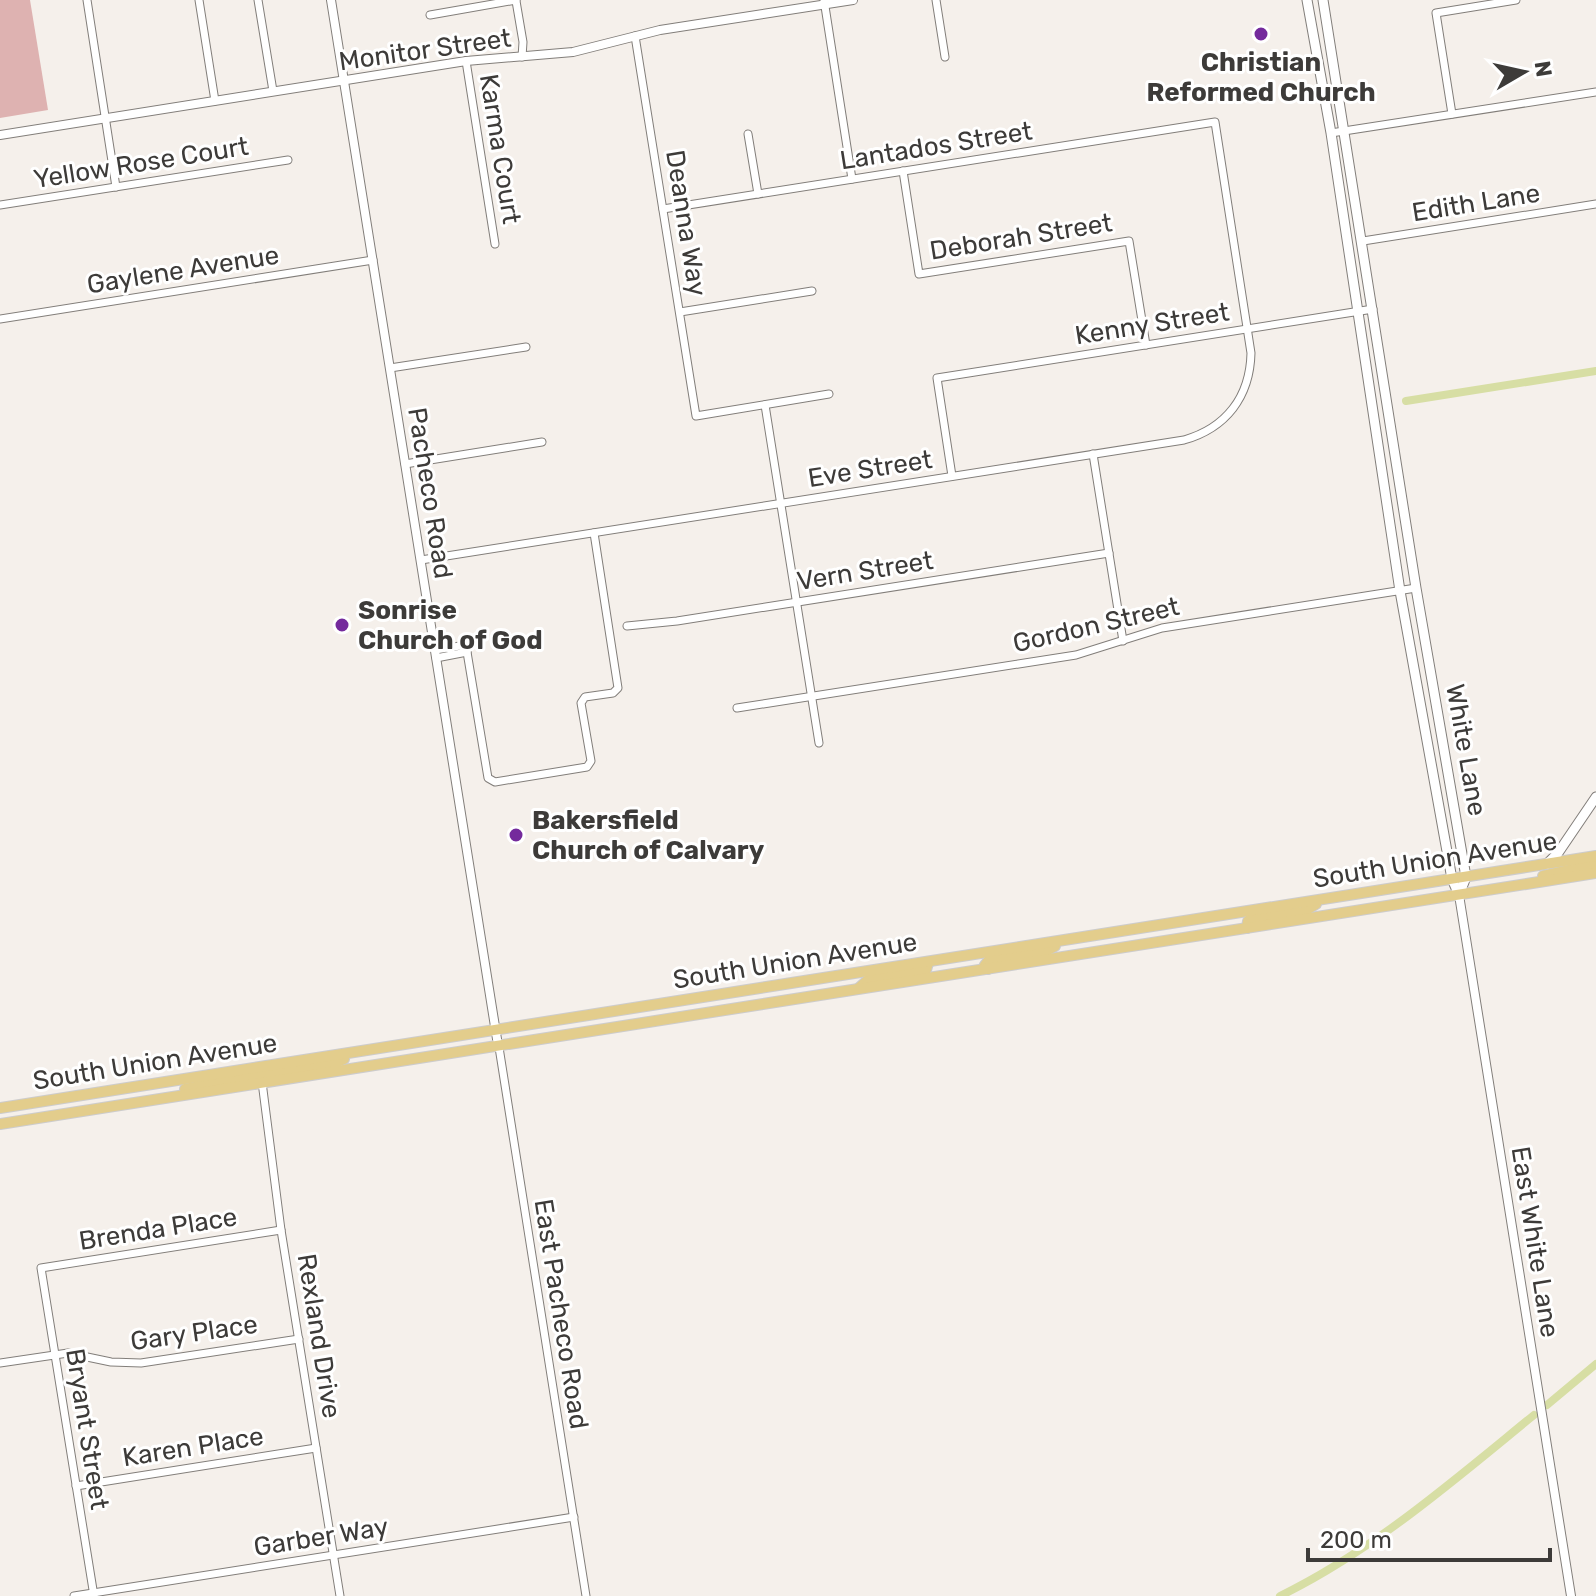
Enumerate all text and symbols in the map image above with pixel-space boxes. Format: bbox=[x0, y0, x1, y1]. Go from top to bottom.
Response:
street label: Monitor Street bbox=[337, 23, 513, 77]
marker: Christian Reformed Church bbox=[1252, 25, 1270, 43]
north arrow bbox=[1484, 32, 1564, 112]
place label: Christian Reformed Church bbox=[1146, 47, 1376, 108]
text: N bbox=[1529, 59, 1558, 79]
street label: Karma Court bbox=[473, 72, 527, 226]
street label: Lantados Street bbox=[838, 115, 1034, 177]
street label: Yellow Rose Court bbox=[31, 131, 251, 195]
street label: Deanna Way bbox=[659, 148, 713, 298]
street label: Edith Lane bbox=[1410, 178, 1542, 228]
street label: Deborah Street bbox=[928, 207, 1114, 267]
street label: Gaylene Avenue bbox=[85, 240, 281, 300]
street label: Kenny Street bbox=[1073, 297, 1231, 351]
street label: Pacheco Road bbox=[401, 405, 459, 581]
street label: Eve Street bbox=[806, 444, 934, 494]
street label: Vern Street bbox=[795, 545, 935, 597]
street label: Gordon Street bbox=[1010, 591, 1182, 659]
place label: Sonrise Church of God bbox=[358, 595, 543, 656]
marker: Sonrise Church of God bbox=[333, 616, 351, 634]
street label: White Lane bbox=[1439, 682, 1493, 818]
place label: Bakersfield Church of Calvary bbox=[532, 805, 765, 866]
street label: South Union Avenue bbox=[1311, 825, 1559, 895]
marker: Bakersfield Church of Calvary bbox=[507, 826, 525, 844]
street label: South Union Avenue bbox=[671, 926, 919, 996]
street label: South Union Avenue bbox=[31, 1027, 279, 1097]
street label: East White Lane bbox=[1505, 1144, 1565, 1340]
street label: East Pacheco Road bbox=[527, 1197, 595, 1431]
street label: Brenda Place bbox=[77, 1201, 239, 1257]
street label: Rexland Drive bbox=[291, 1252, 347, 1420]
street label: Gary Place bbox=[128, 1309, 260, 1357]
street label: Bryant Street bbox=[59, 1346, 115, 1512]
street label: Karen Place bbox=[120, 1421, 266, 1473]
street label: Garber Way bbox=[251, 1511, 391, 1563]
scale bar bbox=[1308, 1512, 1550, 1562]
text: 200 m bbox=[1320, 1526, 1392, 1554]

